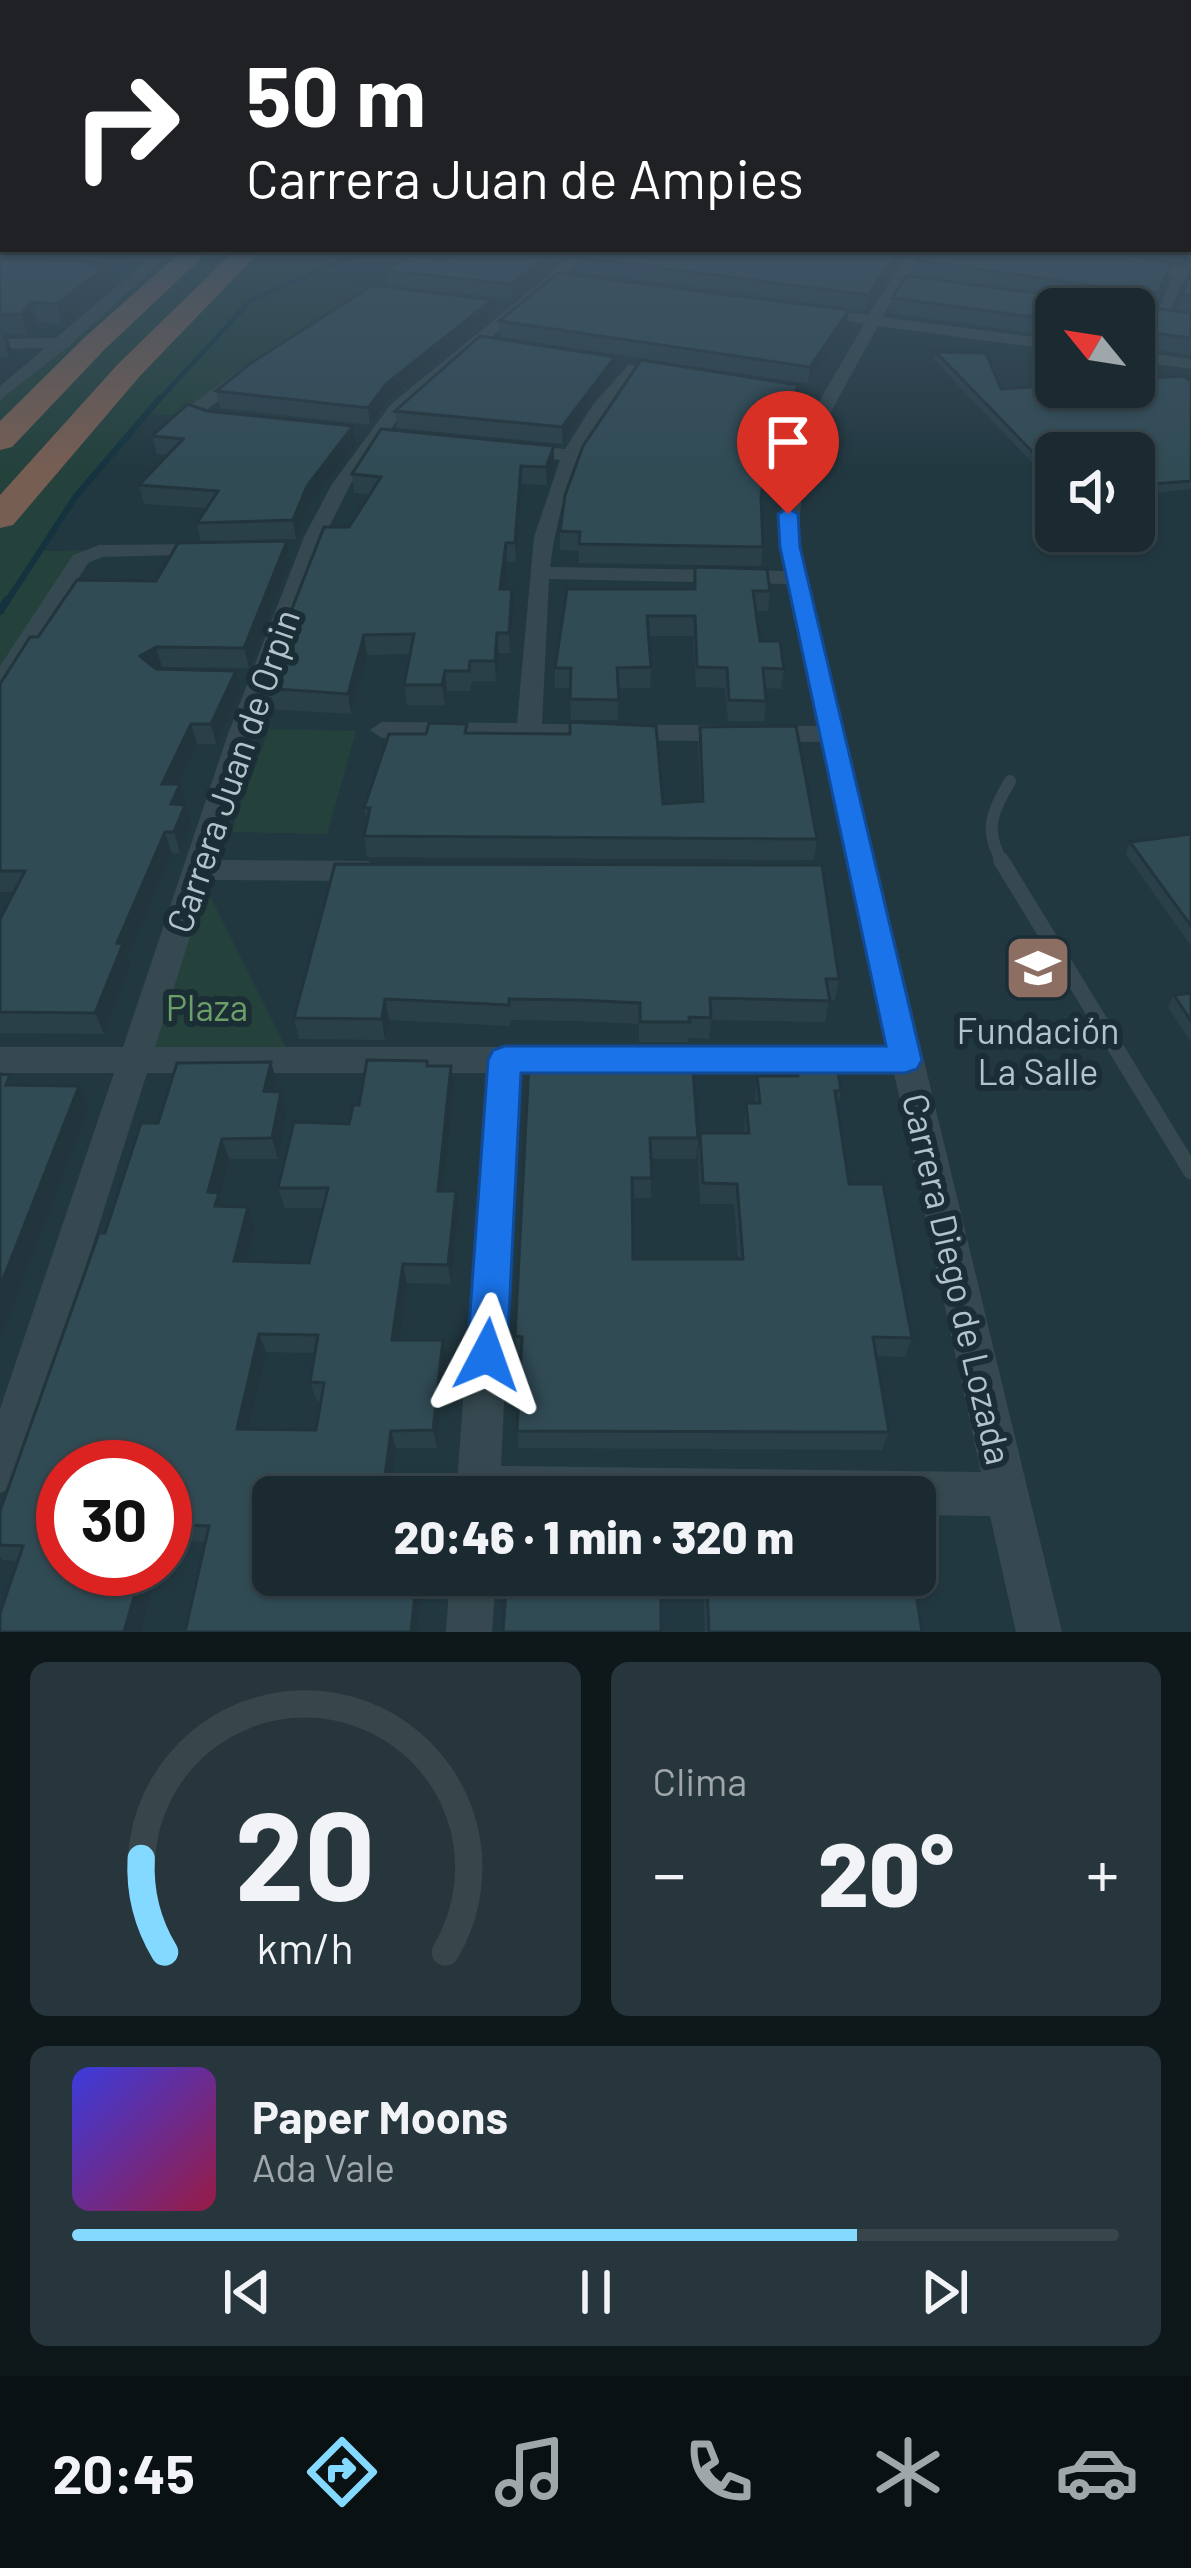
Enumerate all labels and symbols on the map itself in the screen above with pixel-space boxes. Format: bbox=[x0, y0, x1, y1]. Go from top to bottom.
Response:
north arrow bbox=[1035, 288, 1155, 408]
pin bbox=[737, 391, 839, 514]
street label: Carrera Juan de Orpin bbox=[156, 603, 307, 938]
school or university icon: Fundación La Salle bbox=[1003, 933, 1073, 1003]
park label: Plaza bbox=[166, 985, 248, 1028]
place label: Fundación La Salle bbox=[956, 1008, 1120, 1092]
street label: Carrera Diego de Lozada bbox=[895, 1089, 1022, 1468]
position arrow bbox=[424, 1292, 550, 1418]
speed limit sign: 30 bbox=[36, 1440, 192, 1596]

